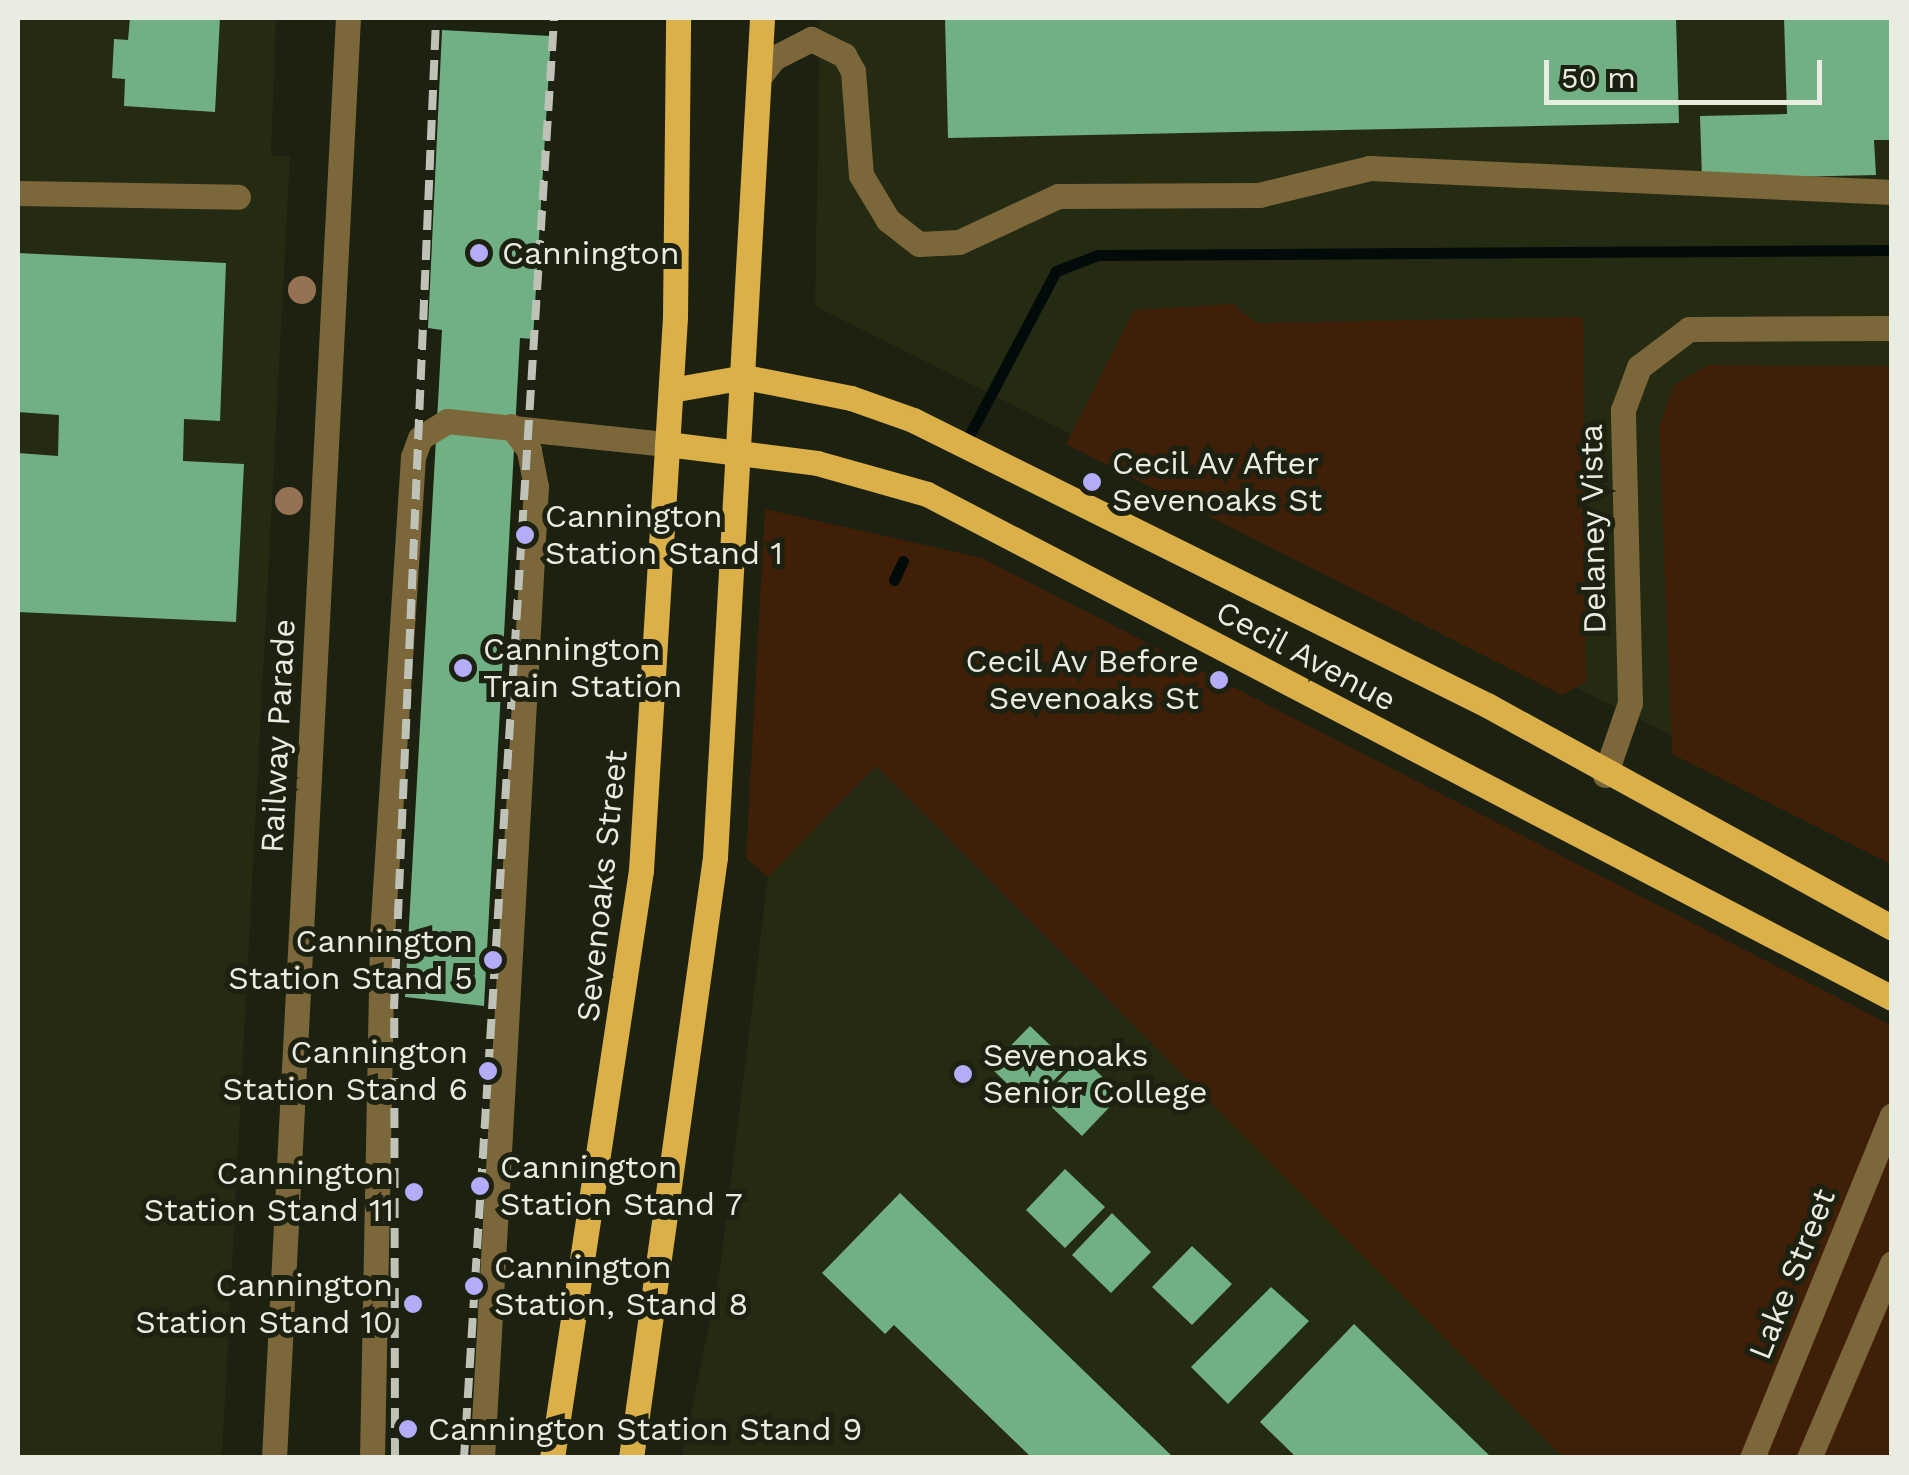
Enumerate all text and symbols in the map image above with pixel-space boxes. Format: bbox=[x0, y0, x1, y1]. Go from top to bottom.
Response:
scale bar bbox=[1549, 40, 1826, 102]
text: 50 m bbox=[1561, 60, 1636, 95]
place label: Cannington bbox=[502, 234, 679, 272]
marker: Cannington bbox=[466, 240, 492, 266]
street label: Delaney Vista bbox=[1572, 423, 1614, 635]
place label: Cecil Av After Sevenoaks St bbox=[1112, 445, 1323, 520]
marker: Cecil Av After Sevenoaks St bbox=[1081, 471, 1103, 493]
place label: Cannington Station Stand 1 bbox=[545, 498, 784, 573]
marker: Cannington Station Stand 1 bbox=[514, 524, 536, 546]
street label: Cecil Avenue bbox=[1208, 592, 1404, 720]
street label: Railway Parade bbox=[253, 618, 303, 854]
place label: Cannington Train Station bbox=[483, 631, 682, 706]
place label: Cecil Av Before Sevenoaks St bbox=[962, 643, 1199, 718]
marker: Cannington Train Station bbox=[452, 657, 474, 679]
marker: Cecil Av Before Sevenoaks St bbox=[1208, 669, 1230, 691]
street label: Sevenoaks Street bbox=[569, 748, 635, 1024]
place label: Cannington Station Stand 5 bbox=[228, 923, 473, 998]
marker: Cannington Station Stand 5 bbox=[482, 949, 504, 971]
place label: Cannington Station Stand 6 bbox=[222, 1034, 468, 1109]
place label: Sevenoaks Senior College bbox=[983, 1037, 1208, 1112]
marker: Cannington Station Stand 6 bbox=[477, 1060, 499, 1082]
marker: Sevenoaks Senior College bbox=[952, 1063, 974, 1085]
place label: Cannington Station Stand 7 bbox=[500, 1149, 744, 1224]
place label: Cannington Station Stand 11 bbox=[143, 1155, 394, 1230]
marker: Cannington Station Stand 7 bbox=[469, 1175, 491, 1197]
marker: Cannington Station Stand 11 bbox=[403, 1181, 425, 1203]
street label: Lake Street bbox=[1740, 1183, 1844, 1365]
place label: Cannington Station, Stand 8 bbox=[494, 1249, 748, 1324]
place label: Cannington Station Stand 10 bbox=[135, 1267, 393, 1342]
marker: Cannington Station, Stand 8 bbox=[463, 1275, 485, 1297]
marker: Cannington Station Stand 10 bbox=[402, 1293, 424, 1315]
place label: Cannington Station Stand 9 bbox=[428, 1410, 862, 1448]
marker: Cannington Station Stand 9 bbox=[397, 1418, 419, 1440]

